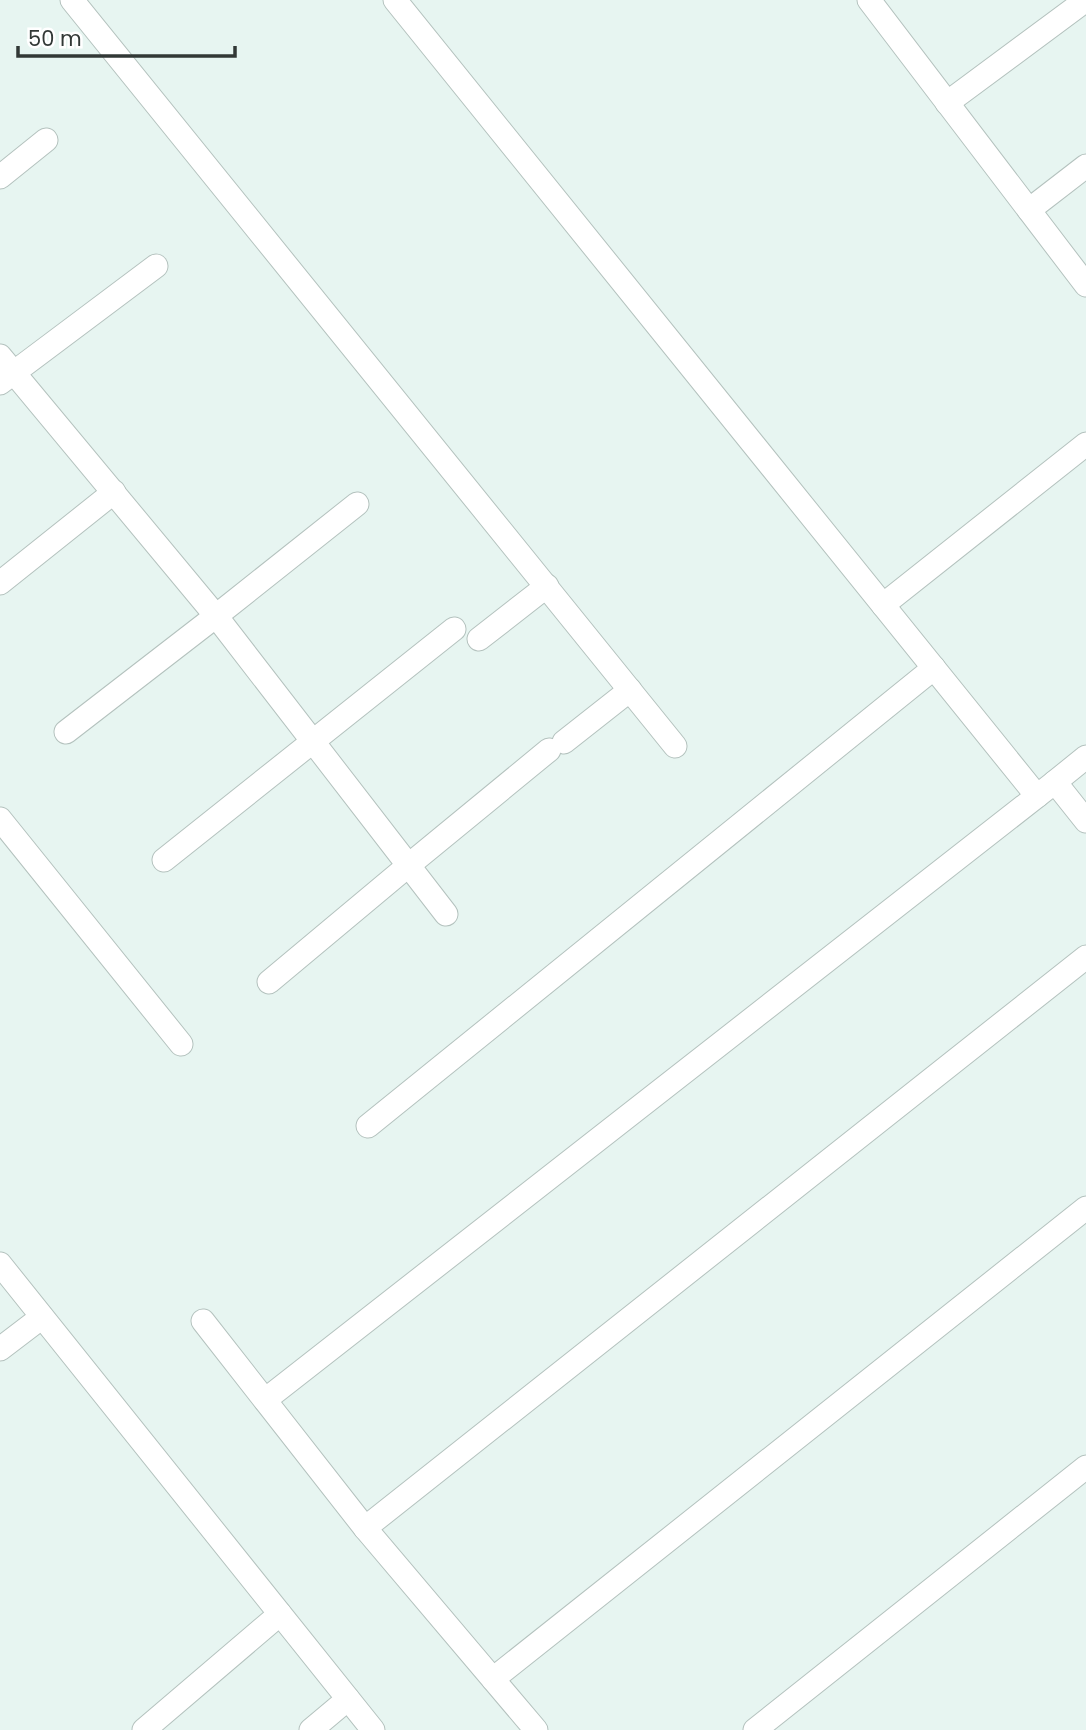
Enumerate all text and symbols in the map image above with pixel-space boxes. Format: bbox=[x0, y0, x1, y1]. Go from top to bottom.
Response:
scale bar bbox=[18, 14, 234, 58]
text: 50 m bbox=[28, 24, 82, 53]

